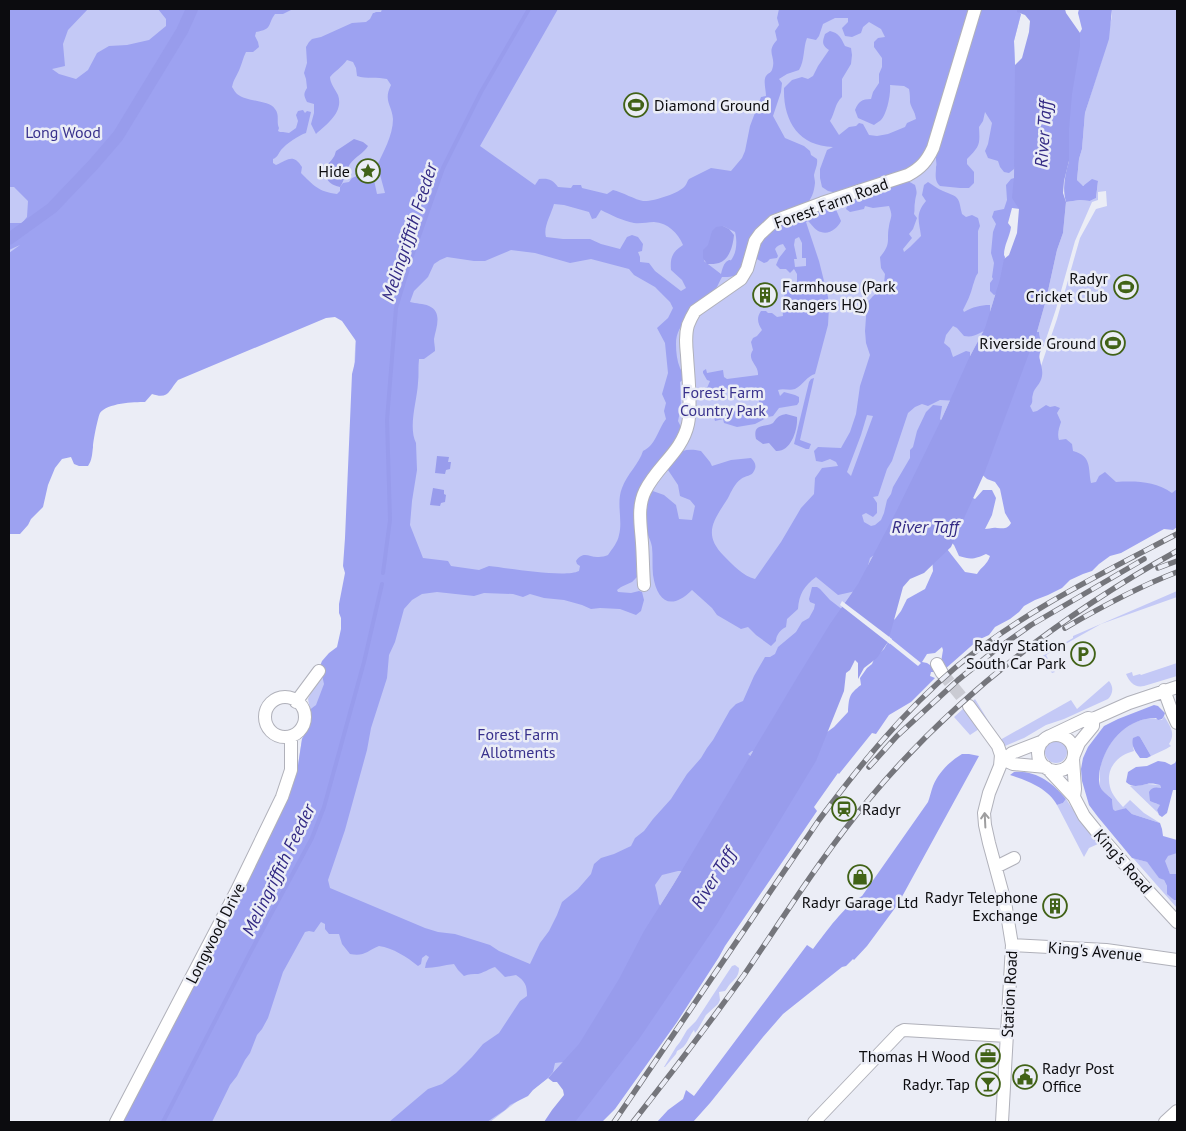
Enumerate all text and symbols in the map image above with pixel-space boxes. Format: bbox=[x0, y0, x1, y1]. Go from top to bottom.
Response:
sports icon: Diamond Ground bbox=[623, 92, 649, 118]
place label: Diamond Ground bbox=[654, 95, 770, 115]
water label: River Taff bbox=[1029, 97, 1057, 168]
park label: Long Wood bbox=[25, 122, 101, 142]
place icon: Hide bbox=[355, 158, 381, 184]
water label: Melingriffith Feeder bbox=[376, 159, 442, 304]
place label: Hide bbox=[318, 161, 350, 181]
street label: Forest Farm Road bbox=[771, 173, 891, 233]
place label: Radyr Cricket Club bbox=[1026, 268, 1109, 306]
sports icon: Radyr Cricket Club bbox=[1113, 274, 1139, 300]
place label: Farmhouse (Park Rangers HQ) bbox=[782, 276, 896, 314]
building icon: Farmhouse (Park Rangers HQ) bbox=[752, 282, 778, 308]
sports icon: Riverside Ground bbox=[1100, 330, 1126, 356]
place label: Riverside Ground bbox=[979, 333, 1096, 353]
park label: Forest Farm Country Park bbox=[680, 382, 766, 420]
water label: River Taff bbox=[891, 515, 962, 538]
place label: Radyr Station South Car Park bbox=[966, 635, 1066, 673]
parking icon: Radyr Station South Car Park bbox=[1070, 641, 1096, 667]
park label: Forest Farm Allotments bbox=[477, 724, 559, 762]
station icon: Radyr bbox=[831, 796, 857, 822]
water label: Melingriffith Feeder bbox=[236, 799, 320, 940]
place label: Radyr bbox=[862, 799, 901, 819]
one-way arrow bbox=[980, 812, 990, 828]
street label: King's Road bbox=[1090, 825, 1156, 897]
water label: River Taff bbox=[685, 841, 742, 913]
shop icon: Radyr Garage Ltd bbox=[847, 864, 873, 890]
street label: Longwood Drive bbox=[181, 879, 249, 987]
place label: Radyr Telephone Exchange bbox=[925, 887, 1038, 925]
place label: Radyr Garage Ltd bbox=[802, 892, 918, 912]
building icon: Radyr Telephone Exchange bbox=[1042, 893, 1068, 919]
street label: King's Avenue bbox=[1047, 937, 1143, 965]
street label: Station Road bbox=[997, 950, 1021, 1038]
office icon: Thomas H Wood bbox=[975, 1043, 1001, 1069]
place label: Thomas H Wood bbox=[859, 1046, 970, 1066]
place label: Radyr Post Office bbox=[1042, 1058, 1115, 1096]
public building icon: Radyr Post Office bbox=[1012, 1064, 1038, 1090]
bar icon: Radyr. Tap bbox=[975, 1071, 1001, 1097]
place label: Radyr. Tap bbox=[902, 1074, 970, 1094]

